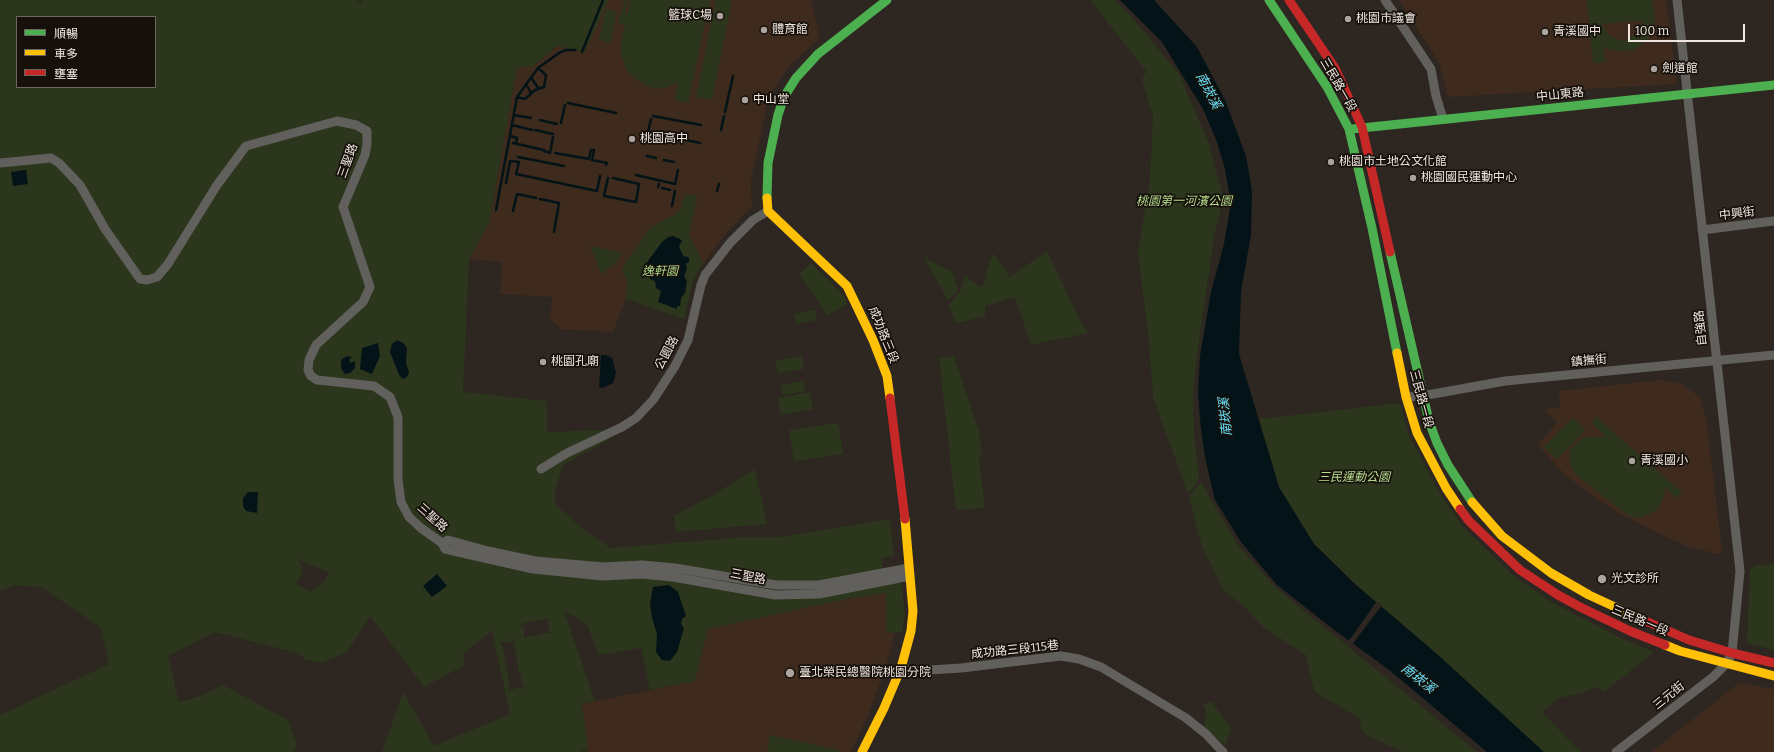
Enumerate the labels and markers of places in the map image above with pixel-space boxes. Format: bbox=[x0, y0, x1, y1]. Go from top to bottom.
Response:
place label: 籃球C場 bbox=[668, 9, 712, 23]
marker: 籃球C場 bbox=[715, 11, 725, 21]
place label: 桃園市議會 bbox=[1356, 12, 1416, 26]
marker: 桃園市議會 bbox=[1343, 14, 1353, 24]
place label: 體育館 bbox=[772, 23, 808, 37]
marker: 體育館 bbox=[759, 25, 769, 35]
place label: 青溪國中 bbox=[1553, 25, 1601, 39]
marker: 青溪國中 bbox=[1540, 27, 1550, 37]
place label: 劍道館 bbox=[1662, 62, 1698, 76]
marker: 劍道館 bbox=[1649, 64, 1659, 74]
place label: 中山堂 bbox=[753, 93, 789, 107]
marker: 中山堂 bbox=[740, 95, 750, 105]
place label: 桃園高中 bbox=[640, 132, 688, 146]
marker: 桃園高中 bbox=[627, 134, 637, 144]
place label: 桃園市土地公文化館 bbox=[1339, 155, 1447, 169]
marker: 桃園市土地公文化館 bbox=[1326, 157, 1336, 167]
place label: 桃園國民運動中心 bbox=[1421, 171, 1517, 185]
marker: 桃園國民運動中心 bbox=[1408, 173, 1418, 183]
place label: 桃園孔廟 bbox=[551, 355, 599, 369]
marker: 桃園孔廟 bbox=[538, 357, 548, 367]
place label: 青溪國小 bbox=[1640, 454, 1688, 468]
marker: 青溪國小 bbox=[1627, 456, 1637, 466]
place label: 光文診所 bbox=[1611, 572, 1659, 586]
marker: 光文診所 bbox=[1596, 573, 1608, 585]
place label: 臺北榮民總醫院桃園分院 bbox=[799, 666, 931, 680]
marker: 臺北榮民總醫院桃園分院 bbox=[784, 667, 796, 679]

